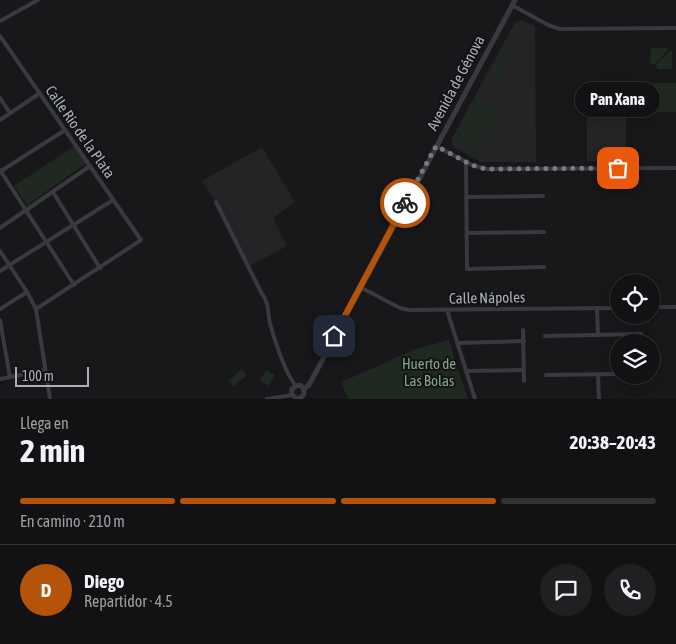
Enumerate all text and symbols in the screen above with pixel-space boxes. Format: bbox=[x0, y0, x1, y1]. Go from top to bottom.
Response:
street label: Avenida de Génova bbox=[423, 32, 488, 133]
street label: Calle Río de la Plata bbox=[42, 82, 119, 181]
callout: Pan Xana bbox=[576, 83, 660, 118]
text: Pan Xana bbox=[590, 90, 645, 108]
pin bbox=[597, 147, 639, 189]
icon: bag bbox=[604, 154, 632, 182]
courier bbox=[380, 178, 430, 228]
icon: bike bbox=[391, 189, 419, 217]
map controls bbox=[610, 274, 660, 384]
button: locate bbox=[610, 274, 660, 324]
street label: Calle Nápoles bbox=[449, 288, 525, 307]
pin bbox=[313, 315, 355, 357]
icon: home bbox=[320, 322, 348, 350]
button: layers bbox=[610, 334, 660, 384]
park label: Huerto de Las Bolas bbox=[402, 355, 456, 389]
scale bar bbox=[15, 364, 89, 387]
text: 100 m bbox=[22, 368, 54, 384]
text: Llega en bbox=[20, 414, 69, 432]
text: 20:38–20:43 bbox=[569, 431, 656, 453]
text: 2 min bbox=[20, 432, 85, 469]
text: En camino · 210 m bbox=[20, 512, 125, 530]
button: chat bbox=[540, 564, 592, 616]
button: phone bbox=[604, 564, 656, 616]
text: Diego bbox=[84, 570, 124, 592]
text: D bbox=[41, 579, 51, 601]
text: Repartidor · 4.5 bbox=[84, 592, 173, 610]

